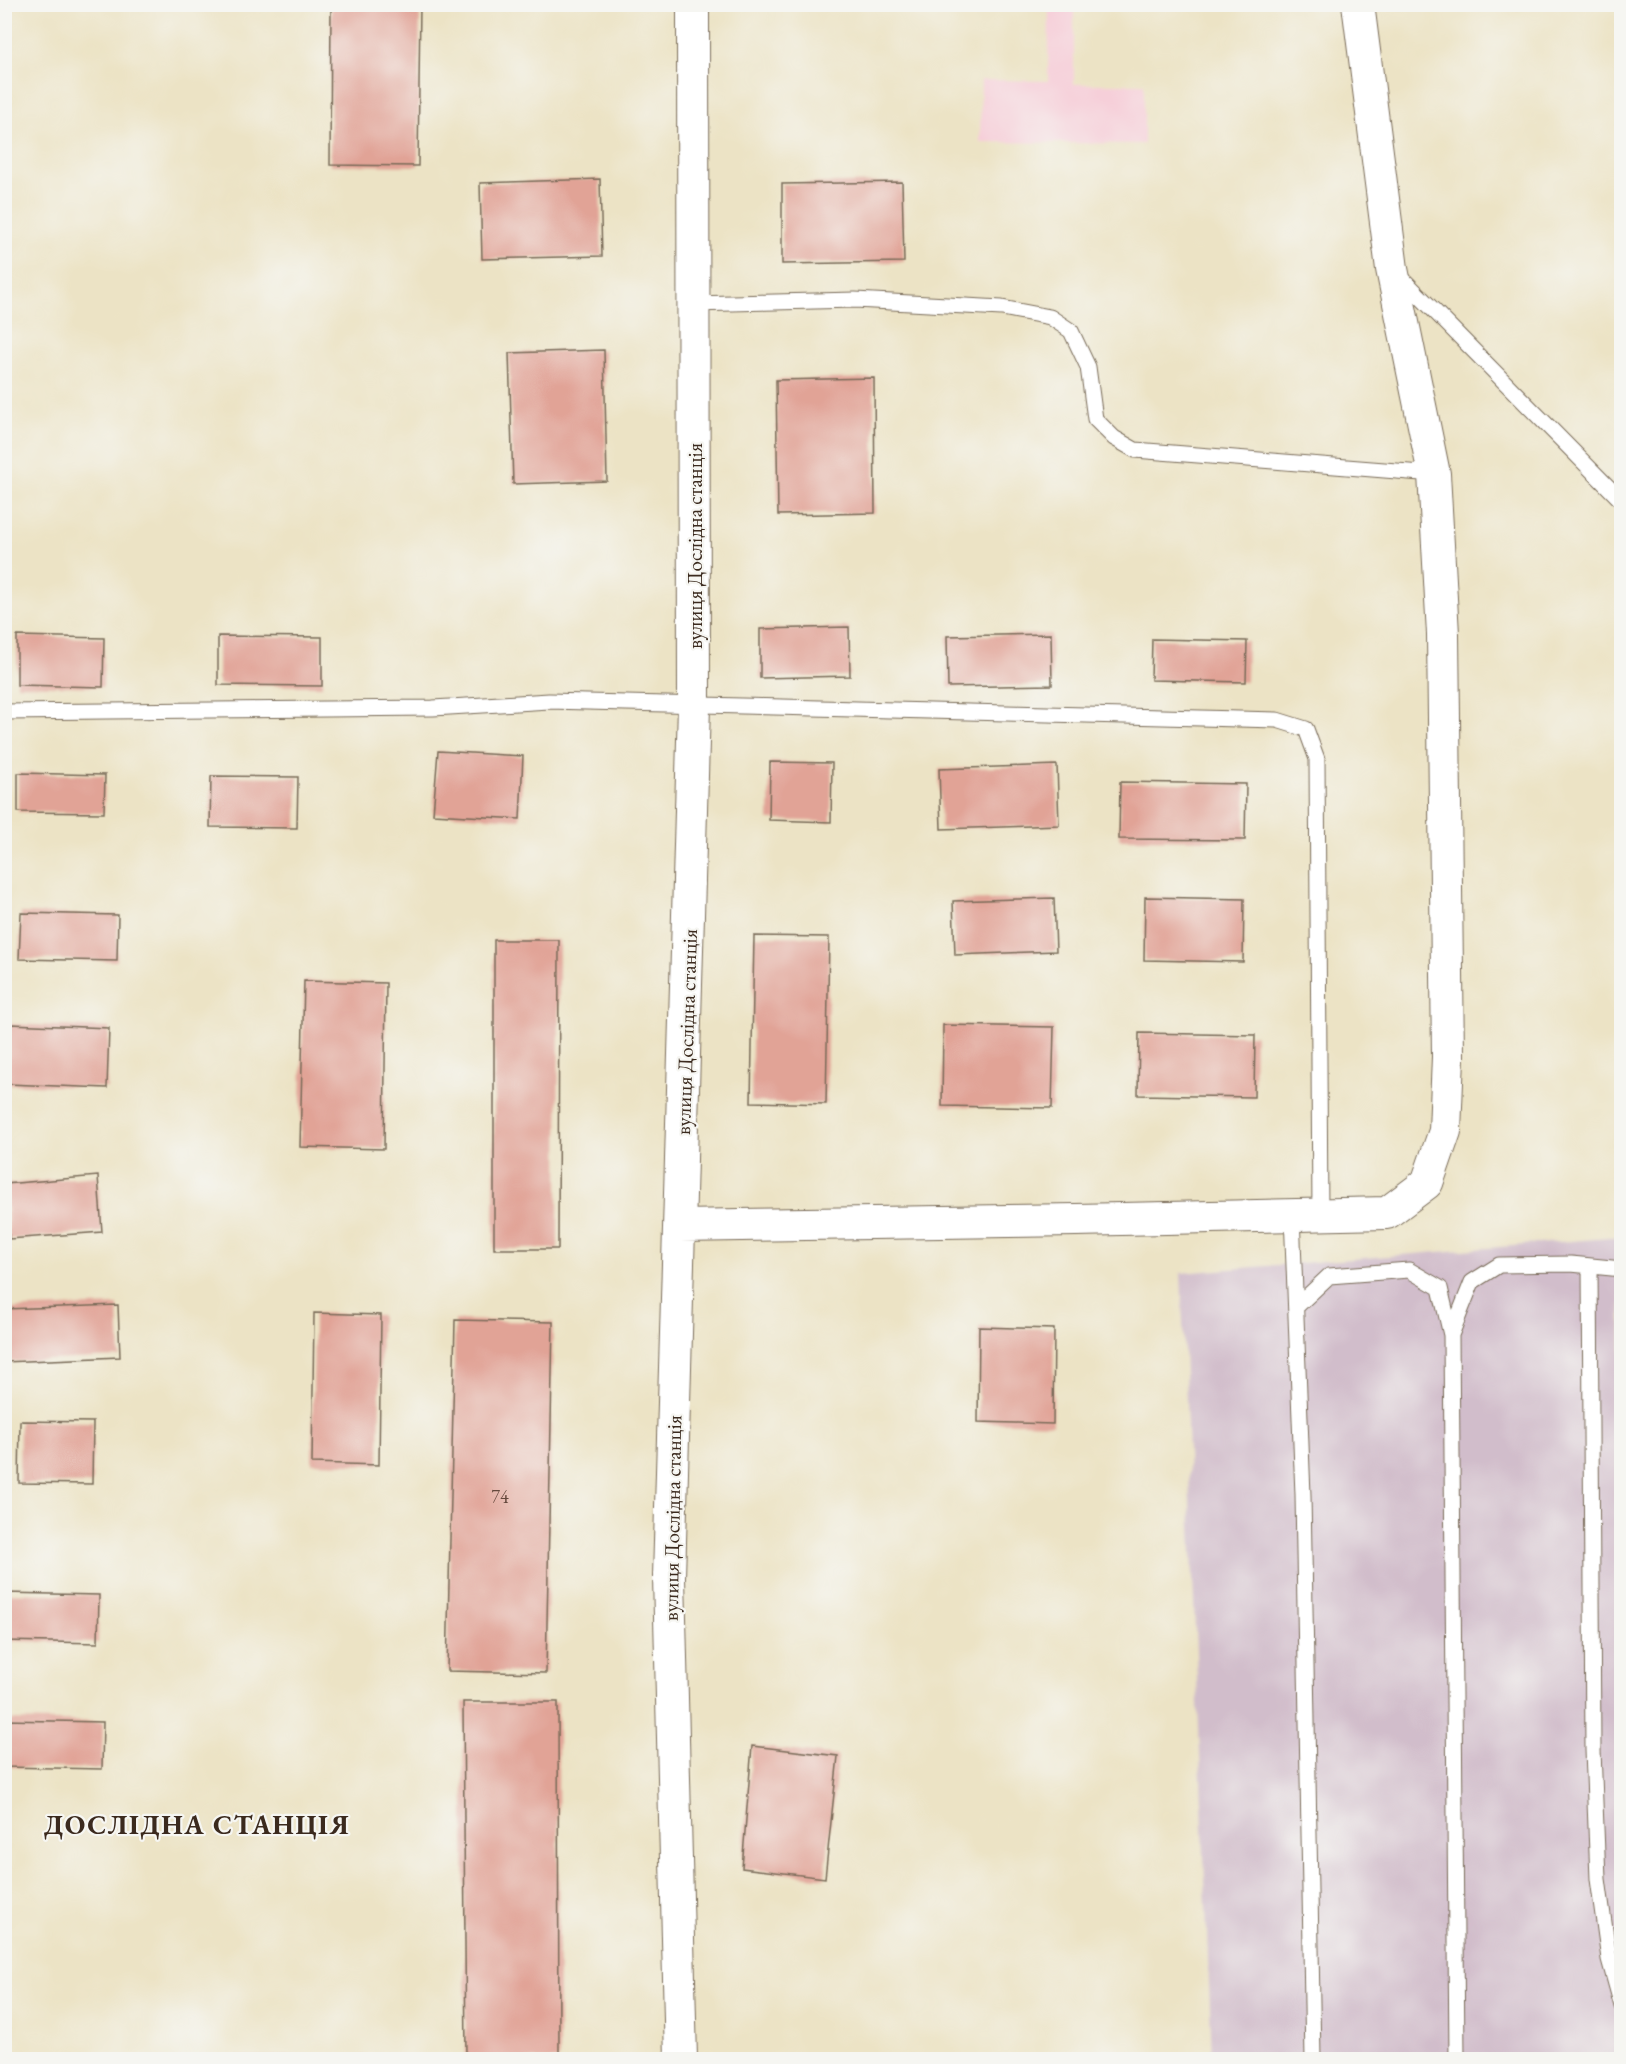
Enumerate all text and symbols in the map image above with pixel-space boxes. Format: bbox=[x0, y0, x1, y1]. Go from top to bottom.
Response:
street label: вулиця Дослідна станція bbox=[681, 443, 708, 649]
street label: вулиця Дослідна станція bbox=[669, 928, 703, 1136]
street label: вулиця Дослідна станція bbox=[657, 1415, 687, 1621]
house number: 74 bbox=[491, 1485, 509, 1508]
district label: ДОСЛІДНА СТАНЦІЯ bbox=[44, 1807, 350, 1842]

